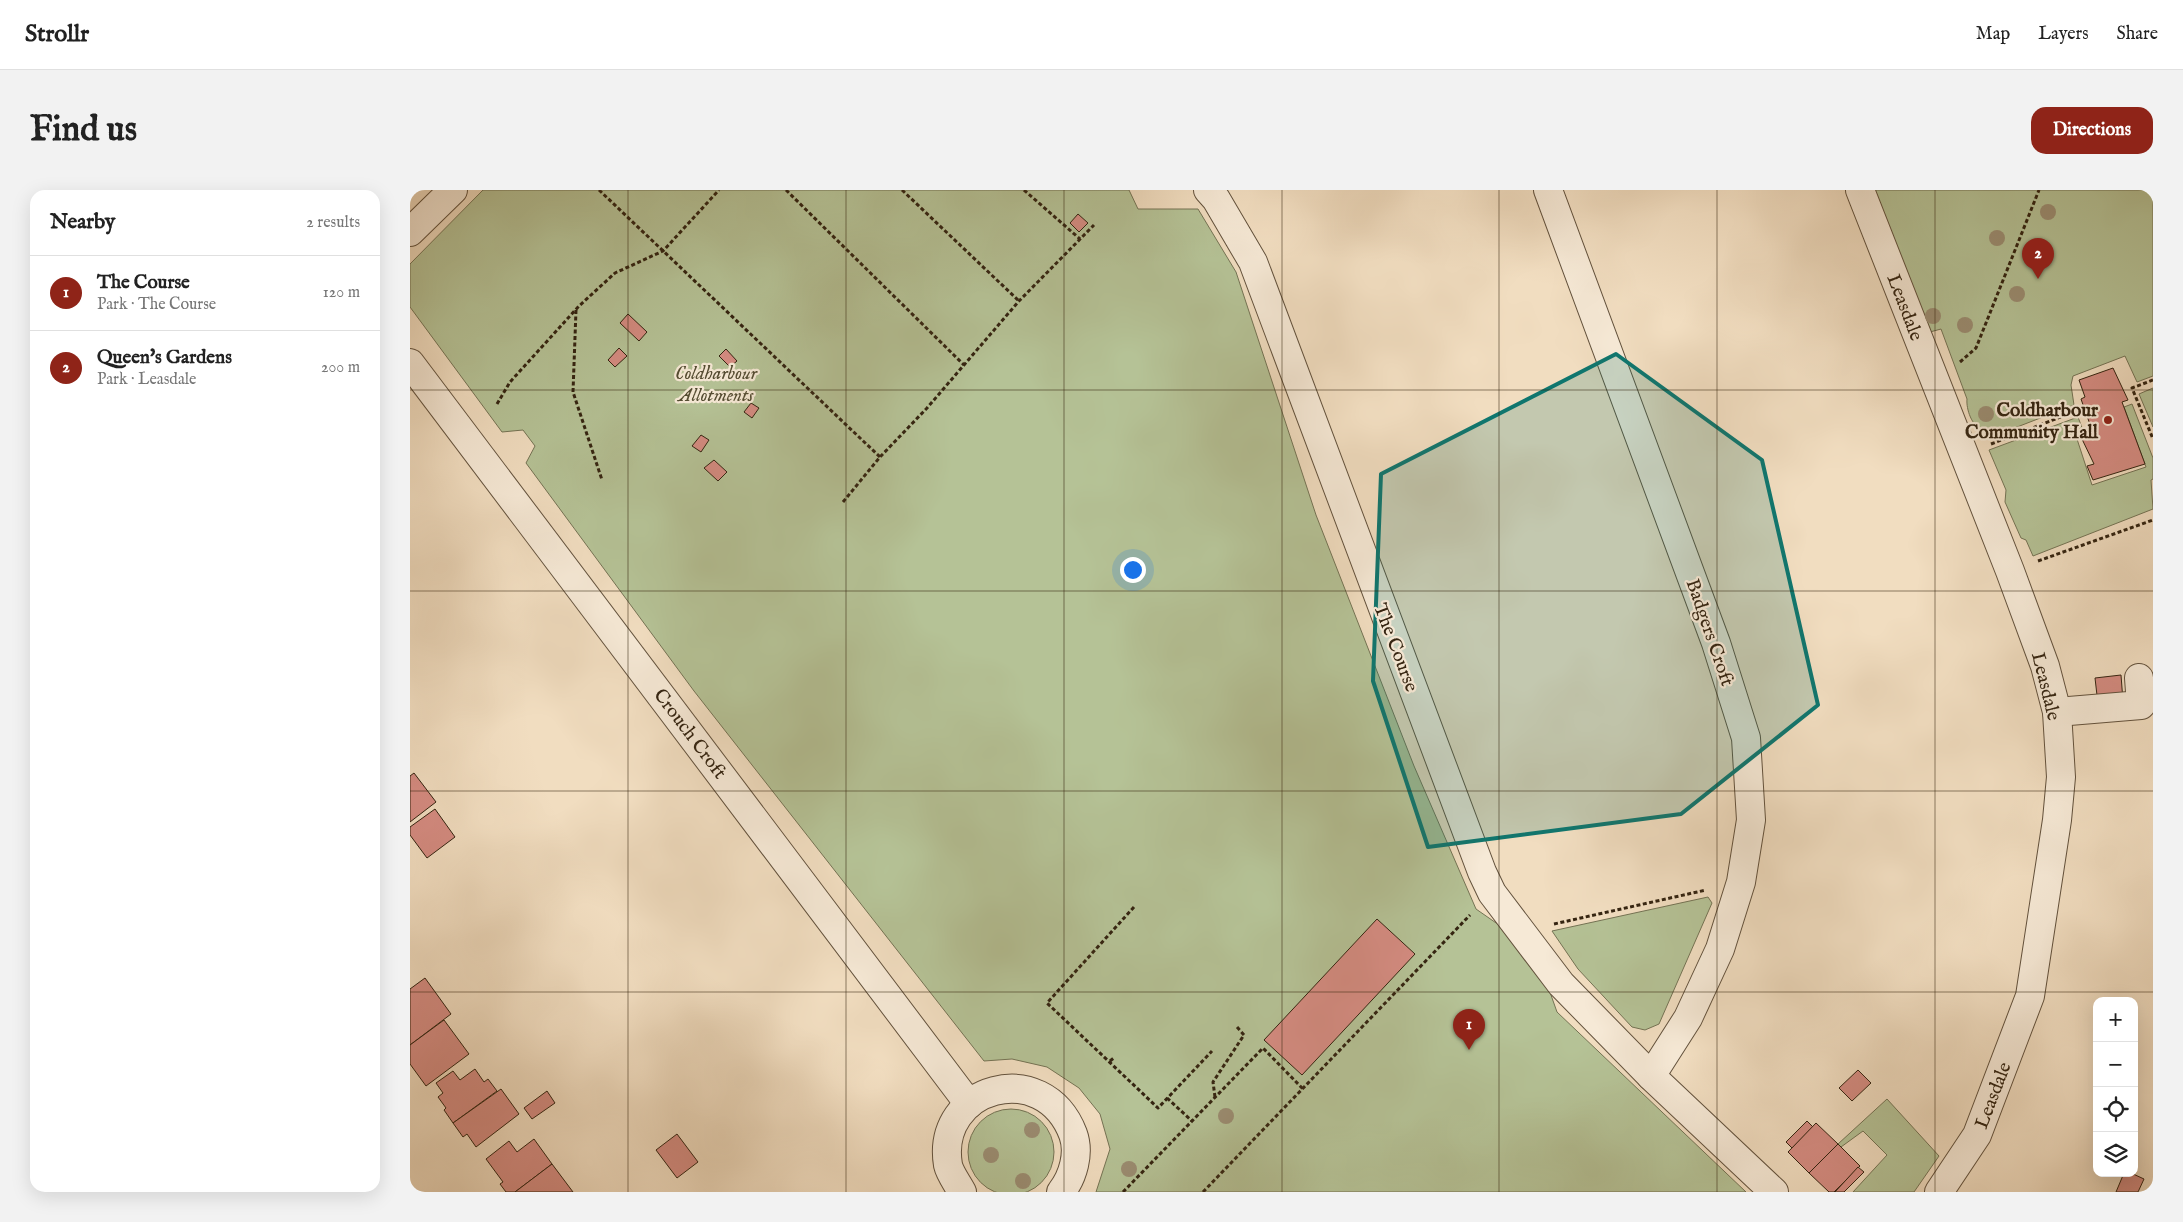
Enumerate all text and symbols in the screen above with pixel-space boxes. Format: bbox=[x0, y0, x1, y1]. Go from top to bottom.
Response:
text: Strollr bbox=[25, 19, 89, 50]
text: Map bbox=[1976, 23, 2010, 46]
text: Layers bbox=[2038, 23, 2089, 46]
text: Share bbox=[2117, 23, 2158, 46]
button: Directions bbox=[2031, 107, 2153, 154]
text: Find us bbox=[30, 108, 137, 153]
text: Nearby bbox=[50, 209, 115, 236]
text: 2 results bbox=[306, 213, 360, 233]
pin: 2 bbox=[2022, 238, 2054, 279]
text: The Course bbox=[97, 271, 190, 295]
street label: Leasdale bbox=[1880, 271, 1928, 345]
text: 1 bbox=[63, 283, 69, 303]
text: 120 m bbox=[323, 283, 360, 303]
text: Park · The Course bbox=[97, 295, 216, 315]
text: Queen's Gardens bbox=[97, 346, 232, 370]
text: 2 bbox=[62, 358, 70, 378]
text: 200 m bbox=[321, 358, 360, 378]
park label: Coldharbour Allotments bbox=[675, 362, 759, 408]
text: Park · Leasdale bbox=[97, 370, 196, 390]
place label: Coldharbour Community Hall bbox=[1965, 399, 2099, 445]
marker: Coldharbour Community Hall bbox=[2102, 414, 2114, 426]
your location bbox=[1120, 557, 1146, 583]
street label: Badgers Croft bbox=[1680, 576, 1739, 690]
street label: The Course bbox=[1367, 600, 1423, 696]
street label: Leasdale bbox=[2025, 650, 2065, 723]
street label: Crouch Croft bbox=[648, 684, 731, 785]
map controls bbox=[2093, 997, 2138, 1177]
button: + bbox=[2093, 997, 2138, 1042]
pin: 1 bbox=[1453, 1009, 1485, 1050]
button: − bbox=[2093, 1042, 2138, 1087]
street label: Leasdale bbox=[1970, 1059, 2018, 1132]
button: locate bbox=[2093, 1087, 2138, 1132]
button: layers bbox=[2093, 1132, 2138, 1177]

